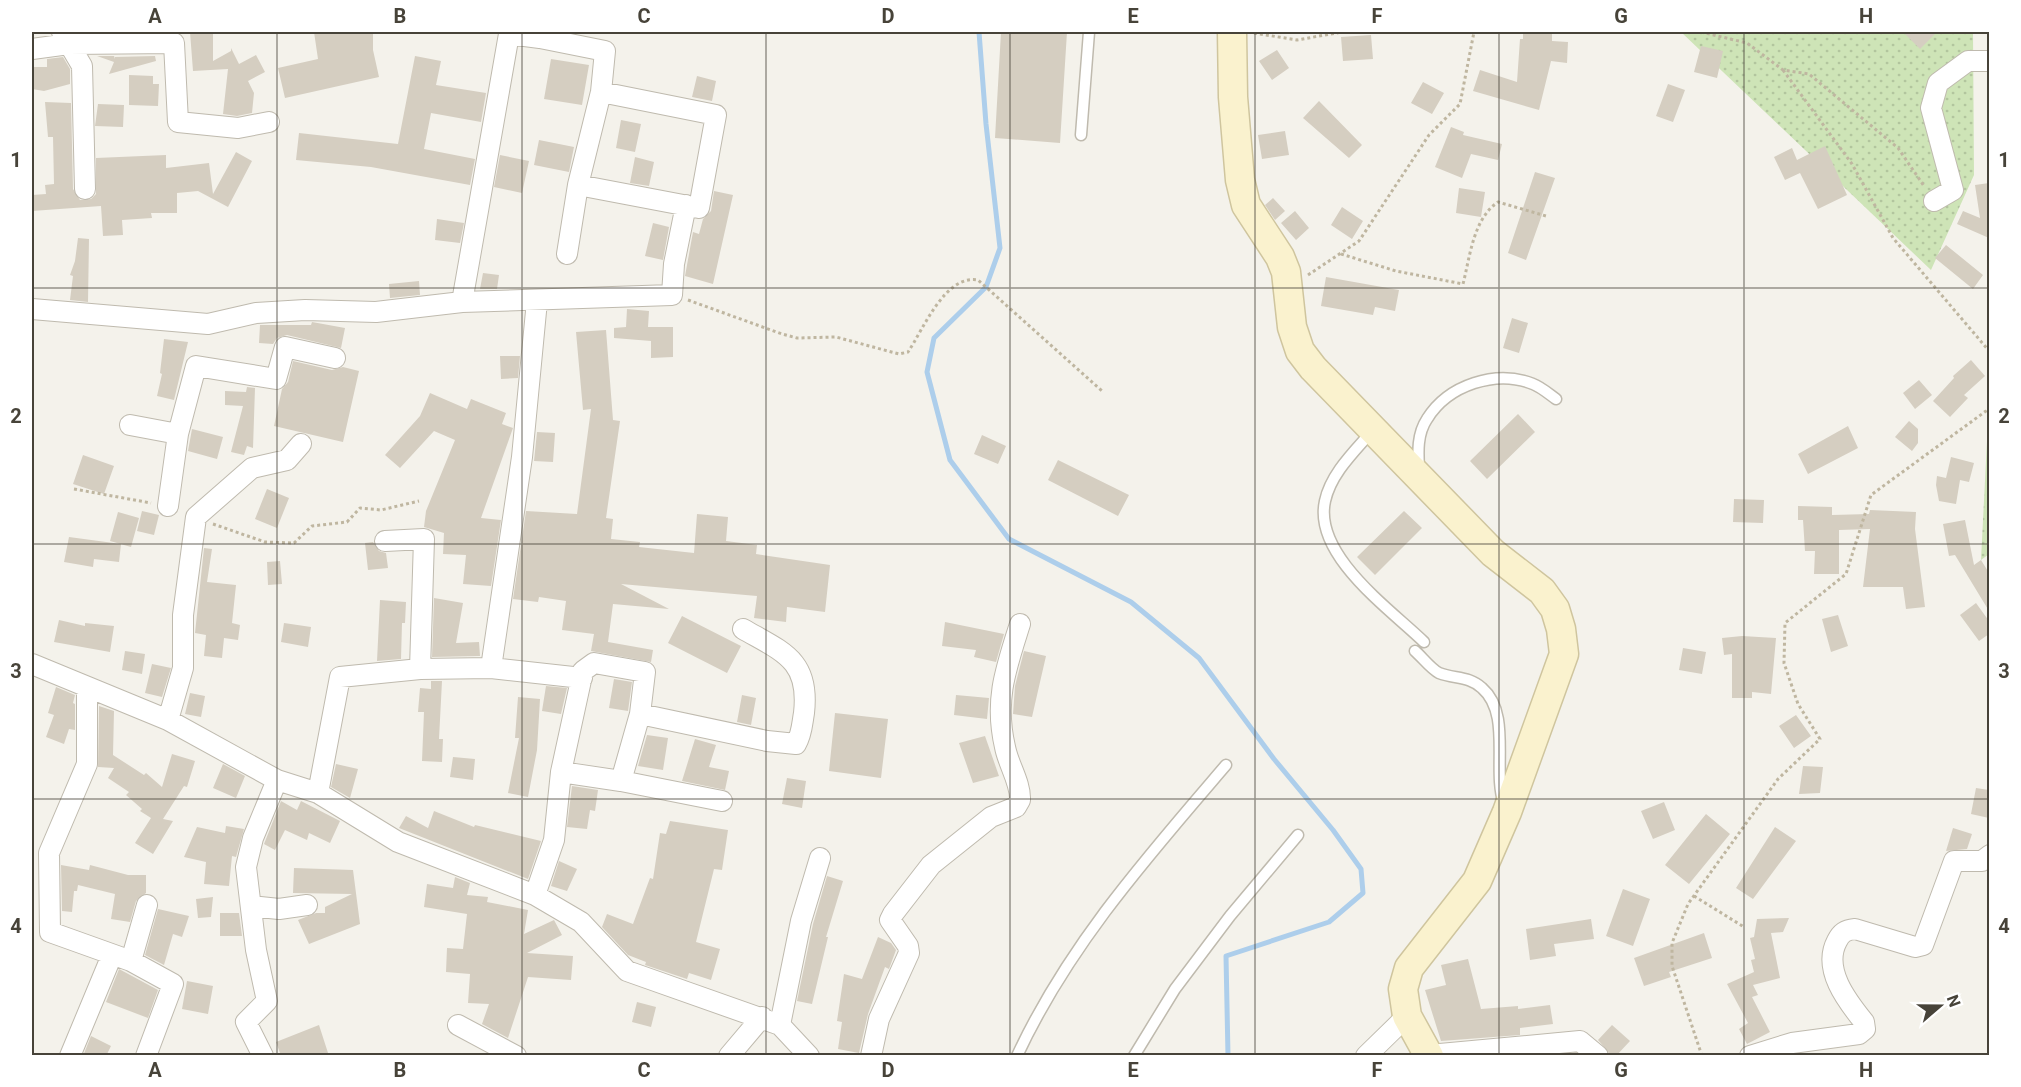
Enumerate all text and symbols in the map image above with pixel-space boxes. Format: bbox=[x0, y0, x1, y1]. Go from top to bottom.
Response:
text: A bbox=[148, 4, 162, 28]
text: B bbox=[394, 4, 406, 28]
text: C bbox=[637, 4, 651, 28]
text: D bbox=[882, 4, 895, 28]
text: E bbox=[1127, 4, 1139, 28]
text: F bbox=[1372, 4, 1383, 28]
text: G bbox=[1614, 4, 1628, 28]
text: H bbox=[1859, 4, 1873, 28]
text: 1 bbox=[10, 148, 22, 172]
text: 1 bbox=[1998, 148, 2010, 172]
text: 2 bbox=[10, 404, 22, 428]
text: 2 bbox=[1998, 404, 2010, 428]
text: 3 bbox=[10, 659, 22, 683]
text: 3 bbox=[1998, 659, 2010, 683]
text: 4 bbox=[10, 914, 22, 938]
text: 4 bbox=[1998, 914, 2010, 938]
north arrow bbox=[1910, 976, 1970, 1036]
text: N bbox=[1943, 992, 1964, 1010]
text: A bbox=[148, 1058, 162, 1082]
text: B bbox=[394, 1058, 406, 1082]
text: C bbox=[637, 1058, 651, 1082]
text: D bbox=[882, 1058, 895, 1082]
text: E bbox=[1127, 1058, 1139, 1082]
text: F bbox=[1372, 1058, 1383, 1082]
text: G bbox=[1614, 1058, 1628, 1082]
text: H bbox=[1859, 1058, 1873, 1082]

